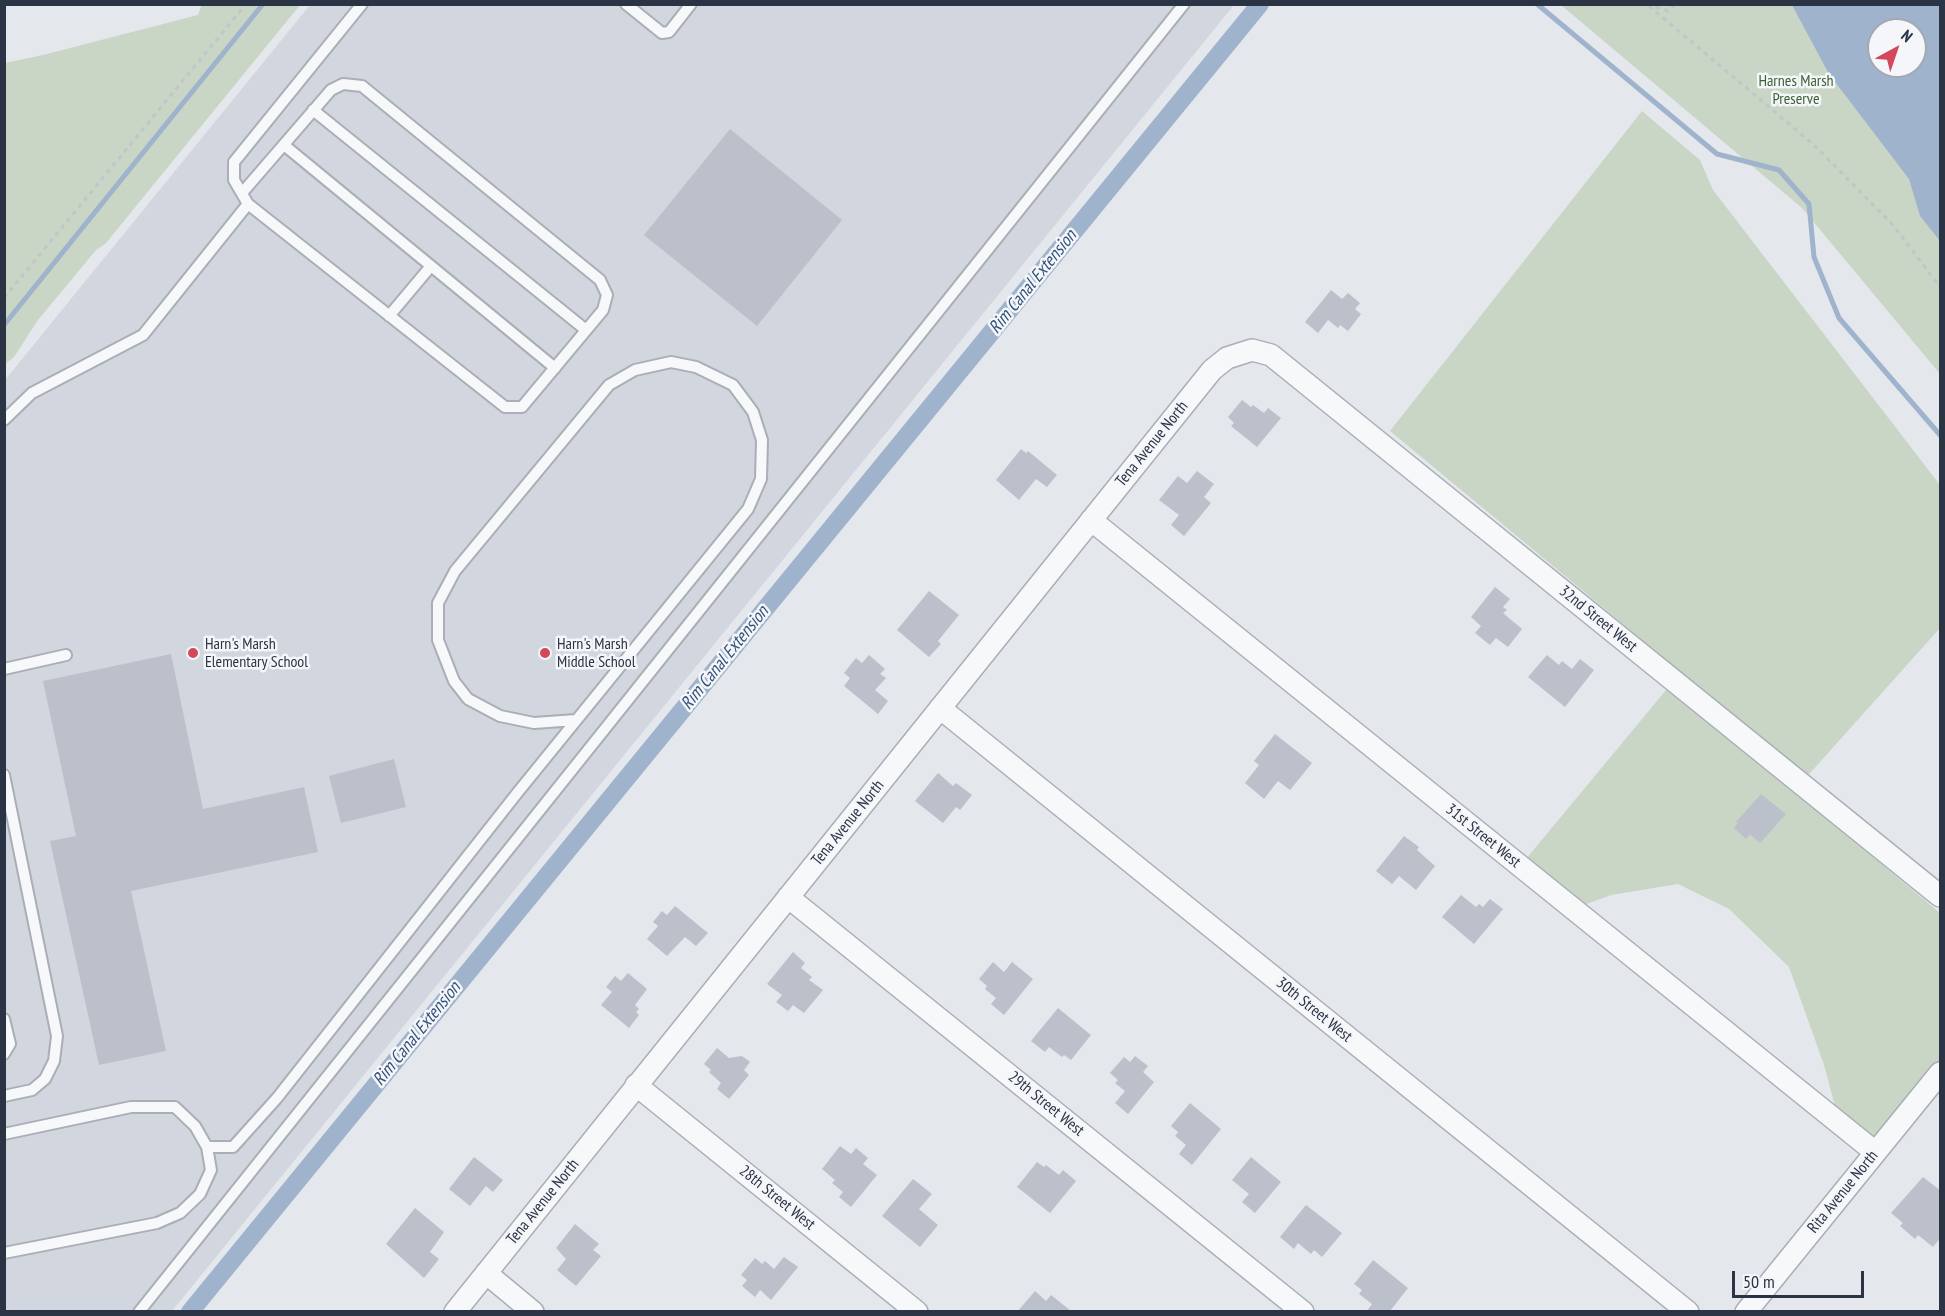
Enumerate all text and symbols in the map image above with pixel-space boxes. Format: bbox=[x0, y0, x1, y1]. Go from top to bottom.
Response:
north arrow bbox=[1867, 18, 1927, 78]
text: N bbox=[1898, 25, 1917, 46]
park label: Harnes Marsh Preserve bbox=[1758, 71, 1834, 109]
water label: Rim Canal Extension bbox=[985, 226, 1081, 338]
street label: Tena Avenue North bbox=[1112, 397, 1192, 491]
street label: 32nd Street West bbox=[1555, 582, 1641, 656]
water label: Rim Canal Extension bbox=[677, 602, 773, 714]
place label: Harn's Marsh Elementary School bbox=[205, 634, 308, 672]
place label: Harn's Marsh Middle School bbox=[557, 634, 635, 672]
marker: Harn's Marsh Elementary School bbox=[186, 646, 200, 660]
marker: Harn's Marsh Middle School bbox=[538, 646, 552, 660]
street label: Tena Avenue North bbox=[808, 776, 888, 870]
street label: 31st Street West bbox=[1442, 800, 1524, 872]
street label: 30th Street West bbox=[1272, 973, 1356, 1047]
water label: Rim Canal Extension bbox=[369, 978, 465, 1090]
street label: 29th Street West bbox=[1004, 1067, 1088, 1141]
street label: Rita Avenue North bbox=[1804, 1147, 1882, 1237]
street label: Tena Avenue North bbox=[503, 1155, 583, 1249]
street label: 28th Street West bbox=[735, 1161, 819, 1235]
scale bar bbox=[1735, 1259, 1867, 1297]
text: 50 m bbox=[1743, 1270, 1775, 1293]

